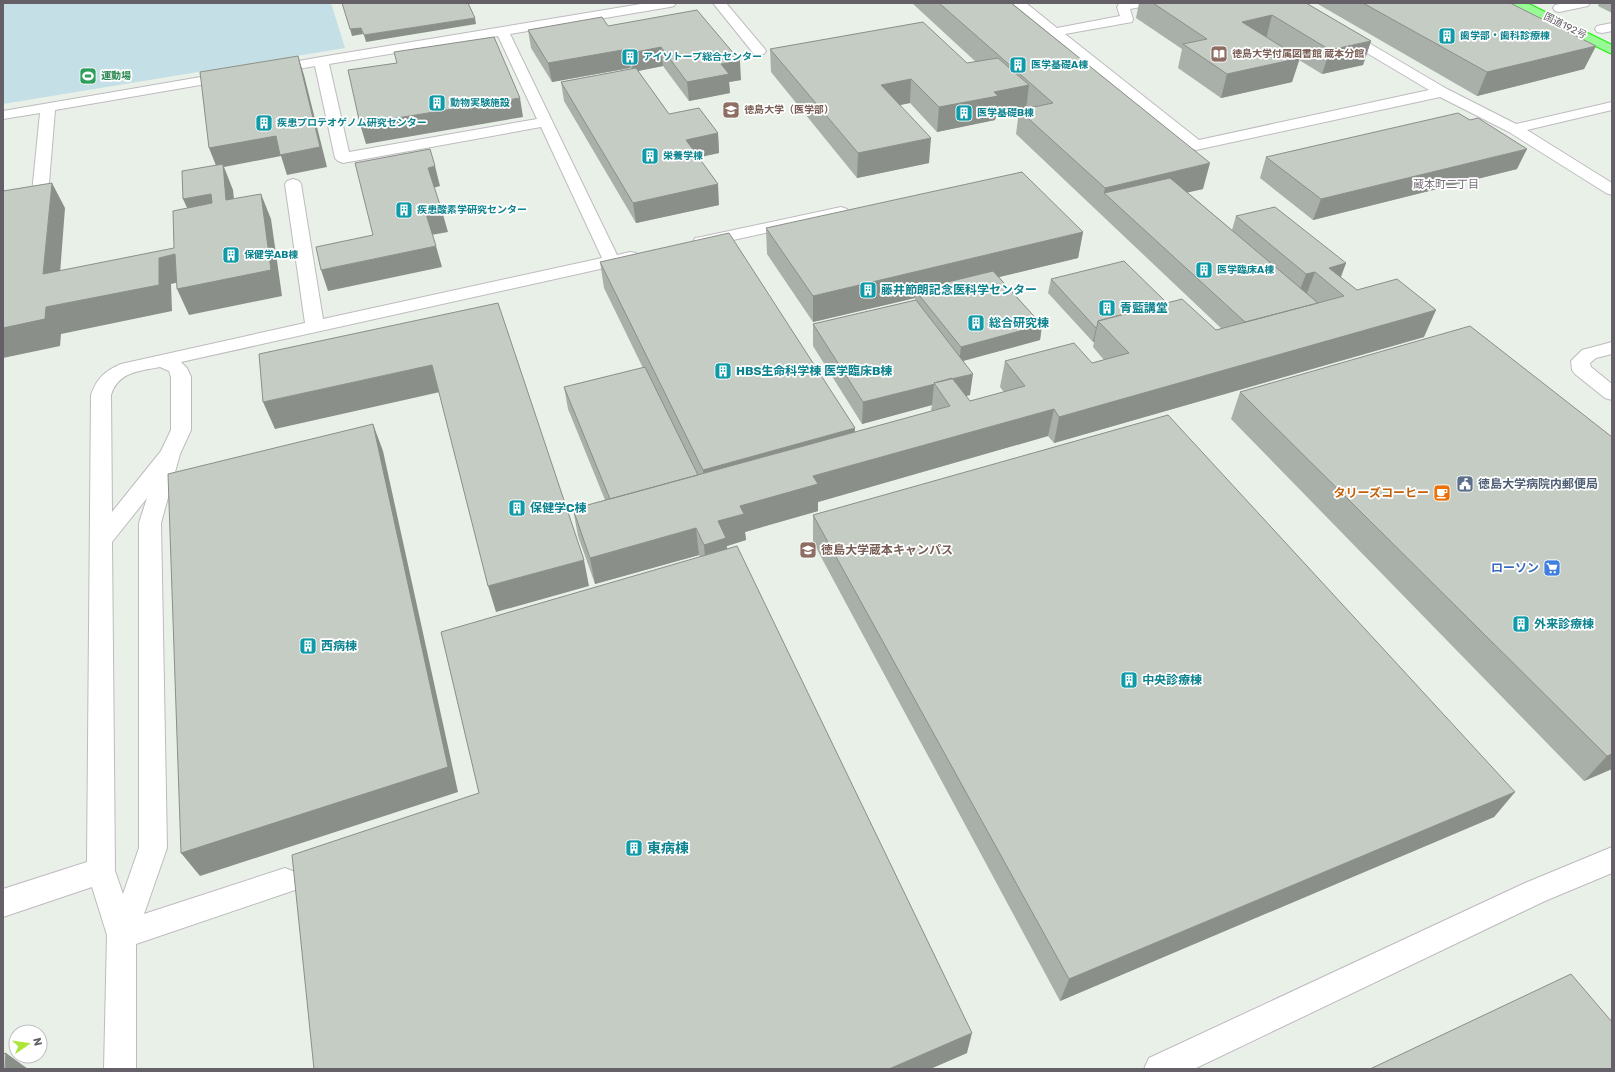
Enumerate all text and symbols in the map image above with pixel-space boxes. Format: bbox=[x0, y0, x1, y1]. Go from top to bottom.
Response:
street label: 国道192号 bbox=[1542, 11, 1588, 41]
building icon: 歯学部・歯科診療棟 bbox=[1437, 26, 1457, 46]
place label: 歯学部・歯科診療棟 bbox=[1460, 30, 1550, 42]
library icon: 徳島大学付属図書館 蔵本分館 bbox=[1209, 44, 1229, 64]
building icon: アイソトープ総合センター bbox=[620, 47, 640, 67]
place label: 徳島大学付属図書館 蔵本分館 bbox=[1232, 48, 1364, 60]
place label: アイソトープ総合センター bbox=[643, 51, 762, 63]
building icon: 医学基礎A棟 bbox=[1008, 55, 1028, 75]
place label: 医学基礎A棟 bbox=[1031, 59, 1088, 71]
sports icon: 運動場 bbox=[78, 66, 98, 86]
place label: 運動場 bbox=[101, 70, 131, 82]
building icon: 動物実験施設 bbox=[427, 93, 447, 113]
place label: 動物実験施設 bbox=[450, 97, 510, 109]
school or university icon: 徳島大学（医学部） bbox=[721, 100, 741, 120]
building icon: 医学基礎B棟 bbox=[954, 103, 974, 123]
place label: 徳島大学（医学部） bbox=[744, 104, 834, 116]
place label: 医学基礎B棟 bbox=[977, 107, 1034, 119]
building icon: 疾患プロテオゲノム研究センター bbox=[254, 113, 274, 133]
place label: 疾患プロテオゲノム研究センター bbox=[277, 117, 427, 129]
building icon: 栄養学棟 bbox=[640, 146, 660, 166]
place label: 栄養学棟 bbox=[663, 150, 703, 162]
district label: 蔵本町二丁目 bbox=[1413, 178, 1479, 191]
building icon: 疾患酸素学研究センター bbox=[394, 200, 414, 220]
place label: 疾患酸素学研究センター bbox=[417, 204, 527, 216]
building icon: 保健学AB棟 bbox=[221, 245, 241, 265]
place label: 保健学AB棟 bbox=[244, 249, 298, 261]
building icon: 医学臨床A棟 bbox=[1194, 260, 1214, 280]
place label: 医学臨床A棟 bbox=[1217, 264, 1274, 276]
building icon: 藤井節朗記念医科学センター bbox=[858, 280, 878, 300]
place label: 藤井節朗記念医科学センター bbox=[881, 283, 1037, 297]
building icon: 青藍講堂 bbox=[1097, 298, 1117, 318]
place label: 青藍講堂 bbox=[1120, 301, 1168, 315]
building icon: 総合研究棟 bbox=[966, 313, 986, 333]
place label: 総合研究棟 bbox=[989, 316, 1049, 330]
building icon: HBS生命科学棟 医学臨床B棟 bbox=[713, 361, 733, 381]
place label: HBS生命科学棟 医学臨床B棟 bbox=[736, 364, 892, 378]
public building icon: 徳島大学病院内郵便局 bbox=[1455, 474, 1475, 494]
place label: 徳島大学病院内郵便局 bbox=[1478, 477, 1598, 491]
cafe icon: タリーズコーヒー bbox=[1432, 483, 1452, 503]
place label: タリーズコーヒー bbox=[1334, 486, 1429, 500]
building icon: 保健学C棟 bbox=[507, 498, 527, 518]
place label: 保健学C棟 bbox=[530, 501, 586, 515]
school or university icon: 徳島大学蔵本キャンパス bbox=[798, 540, 818, 560]
place label: 徳島大学蔵本キャンパス bbox=[821, 543, 953, 557]
supermarket icon: ローソン bbox=[1542, 558, 1562, 578]
place label: ローソン bbox=[1491, 561, 1539, 575]
building icon: 外来診療棟 bbox=[1511, 614, 1531, 634]
place label: 外来診療棟 bbox=[1534, 617, 1594, 631]
building icon: 西病棟 bbox=[298, 636, 318, 656]
place label: 西病棟 bbox=[321, 639, 357, 653]
building icon: 中央診療棟 bbox=[1119, 670, 1139, 690]
place label: 中央診療棟 bbox=[1142, 673, 1202, 687]
building icon: 東病棟 bbox=[624, 838, 644, 858]
place label: 東病棟 bbox=[647, 840, 689, 857]
north arrow bbox=[8, 1024, 48, 1064]
text: N bbox=[30, 1037, 44, 1047]

